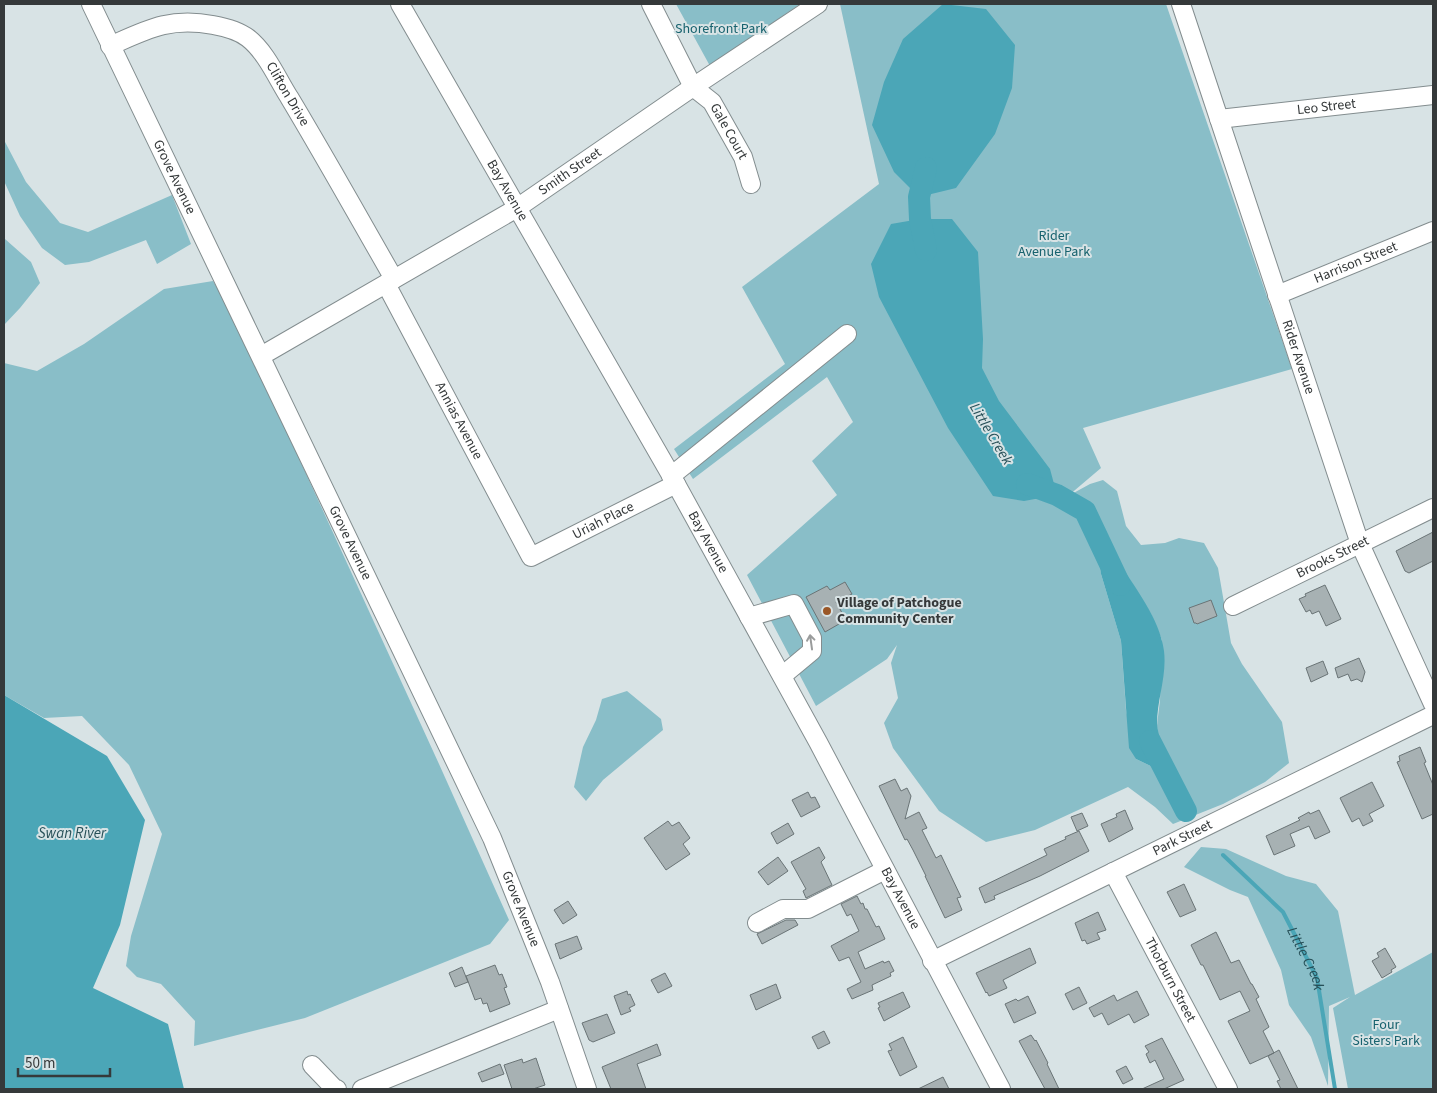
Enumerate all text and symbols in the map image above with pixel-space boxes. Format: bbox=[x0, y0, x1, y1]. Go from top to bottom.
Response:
park label: Shorefront Park bbox=[675, 19, 767, 39]
street label: Clifton Drive bbox=[261, 58, 314, 130]
street label: Leo Street bbox=[1296, 94, 1357, 120]
street label: Gale Court bbox=[705, 100, 753, 164]
street label: Grove Avenue bbox=[148, 136, 201, 218]
street label: Smith Street bbox=[534, 143, 606, 200]
street label: Bay Avenue bbox=[482, 156, 533, 225]
park label: Rider Avenue Park bbox=[1018, 226, 1090, 262]
street label: Harrison Street bbox=[1311, 237, 1401, 289]
street label: Rider Avenue bbox=[1276, 317, 1320, 397]
street label: Annias Avenue bbox=[430, 379, 488, 463]
water label: Little Creek bbox=[964, 399, 1018, 470]
street label: Uriah Place bbox=[569, 497, 637, 545]
street label: Grove Avenue bbox=[324, 502, 377, 584]
street label: Bay Avenue bbox=[683, 508, 733, 577]
street label: Brooks Street bbox=[1293, 531, 1373, 583]
place label: Village of Patchogue Community Center bbox=[836, 593, 962, 629]
marker: Village of Patchogue Community Center bbox=[821, 605, 833, 617]
one-way arrow bbox=[806, 635, 816, 651]
street label: Park Street bbox=[1149, 815, 1216, 861]
water label: Swan River bbox=[38, 823, 107, 844]
street label: Bay Avenue bbox=[876, 864, 925, 933]
street label: Grove Avenue bbox=[496, 868, 545, 950]
water label: Little Creek bbox=[1282, 923, 1330, 993]
street label: Thorburn Street bbox=[1139, 934, 1201, 1026]
park label: Four Sisters Park bbox=[1352, 1015, 1420, 1051]
scale bar bbox=[18, 1046, 110, 1078]
text: 50 m bbox=[25, 1053, 55, 1074]

